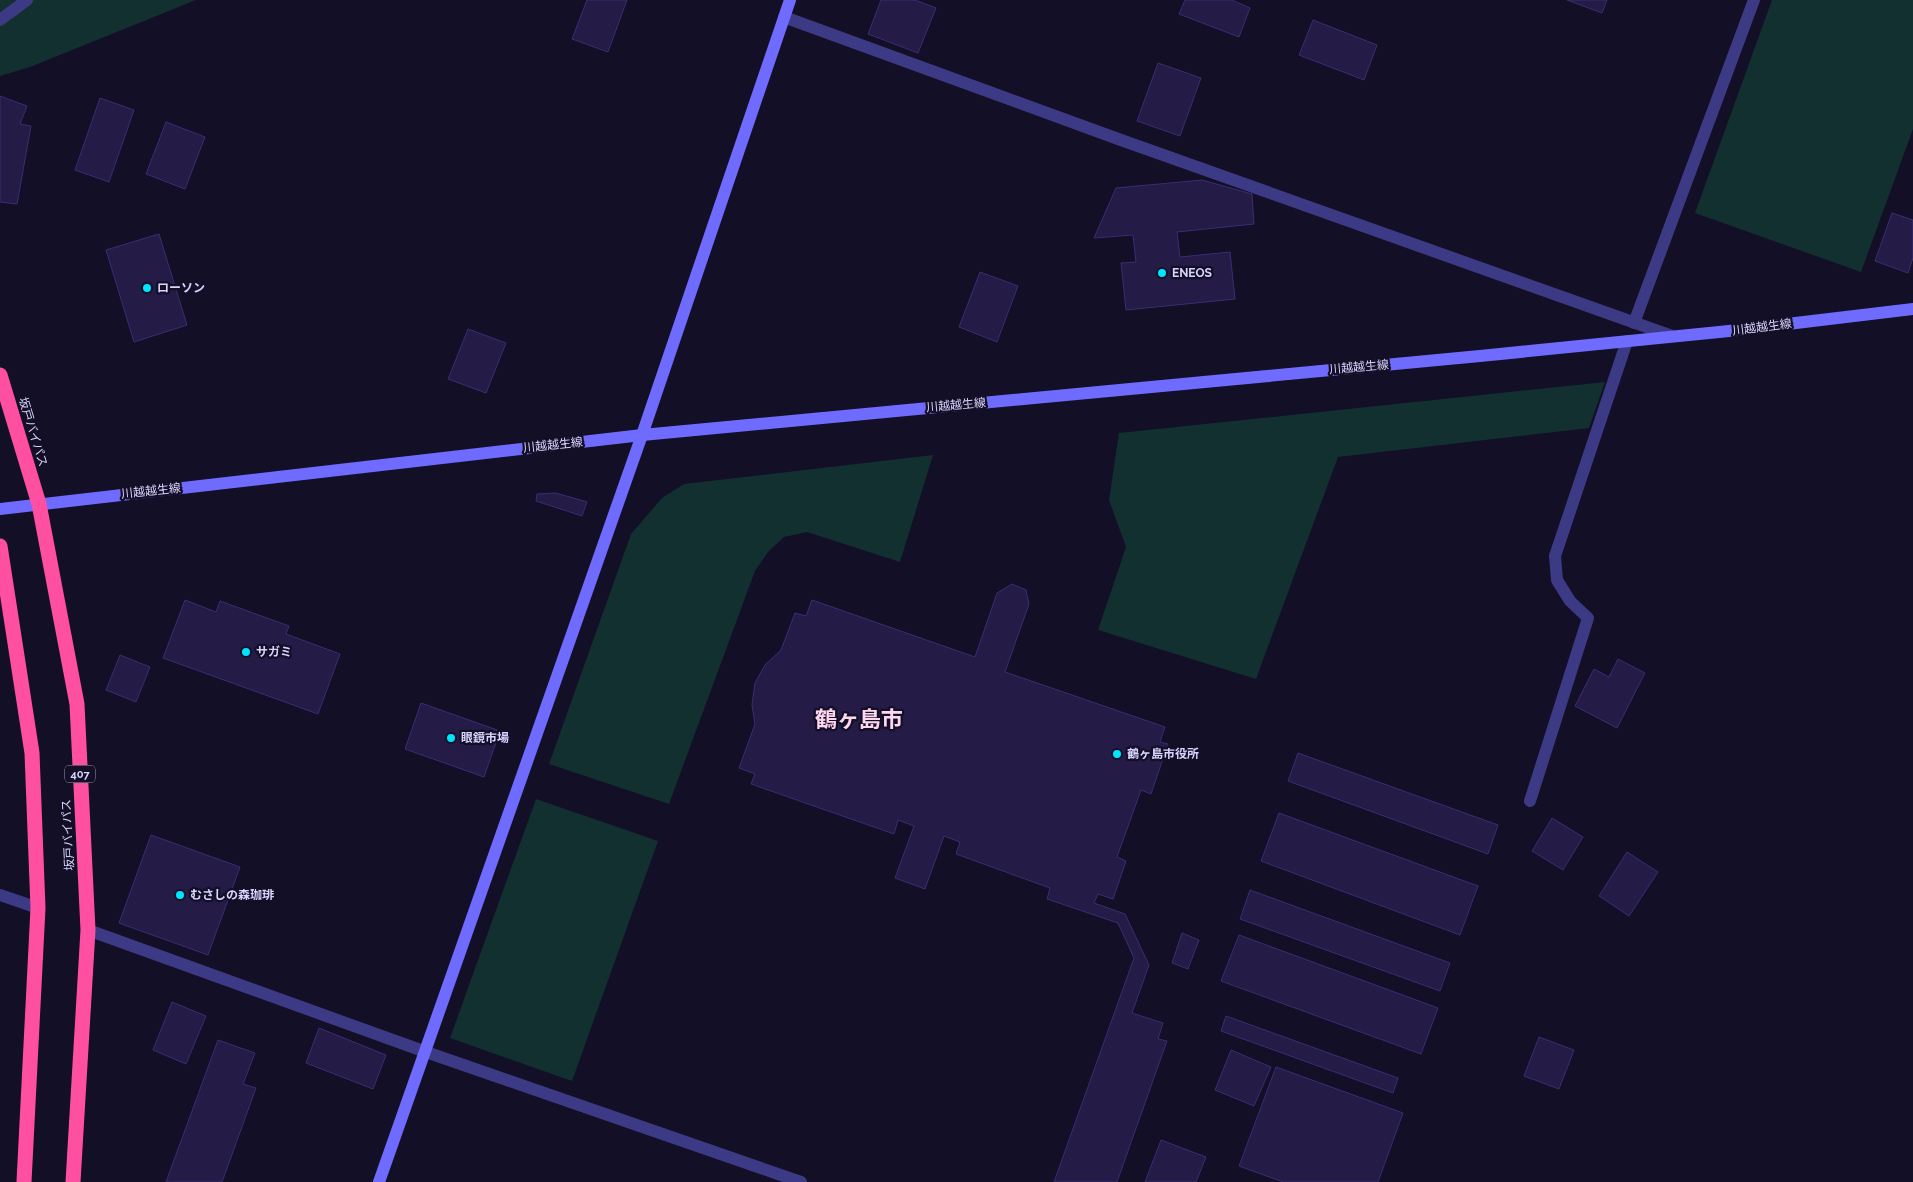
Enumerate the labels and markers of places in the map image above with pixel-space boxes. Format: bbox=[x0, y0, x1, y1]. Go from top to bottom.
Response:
place label: ENEOS bbox=[1172, 266, 1212, 280]
marker: ENEOS bbox=[1156, 267, 1168, 279]
place label: ローソン bbox=[157, 281, 205, 295]
marker: ローソン bbox=[141, 282, 153, 294]
place label: サガミ bbox=[256, 645, 292, 659]
marker: サガミ bbox=[240, 646, 252, 658]
place label: 眼鏡市場 bbox=[461, 731, 509, 745]
marker: 眼鏡市場 bbox=[445, 732, 457, 744]
place label: 鶴ヶ島市役所 bbox=[1127, 747, 1199, 761]
marker: 鶴ヶ島市役所 bbox=[1111, 748, 1123, 760]
place label: むさしの森珈琲 bbox=[190, 888, 274, 902]
marker: むさしの森珈琲 bbox=[174, 889, 186, 901]

